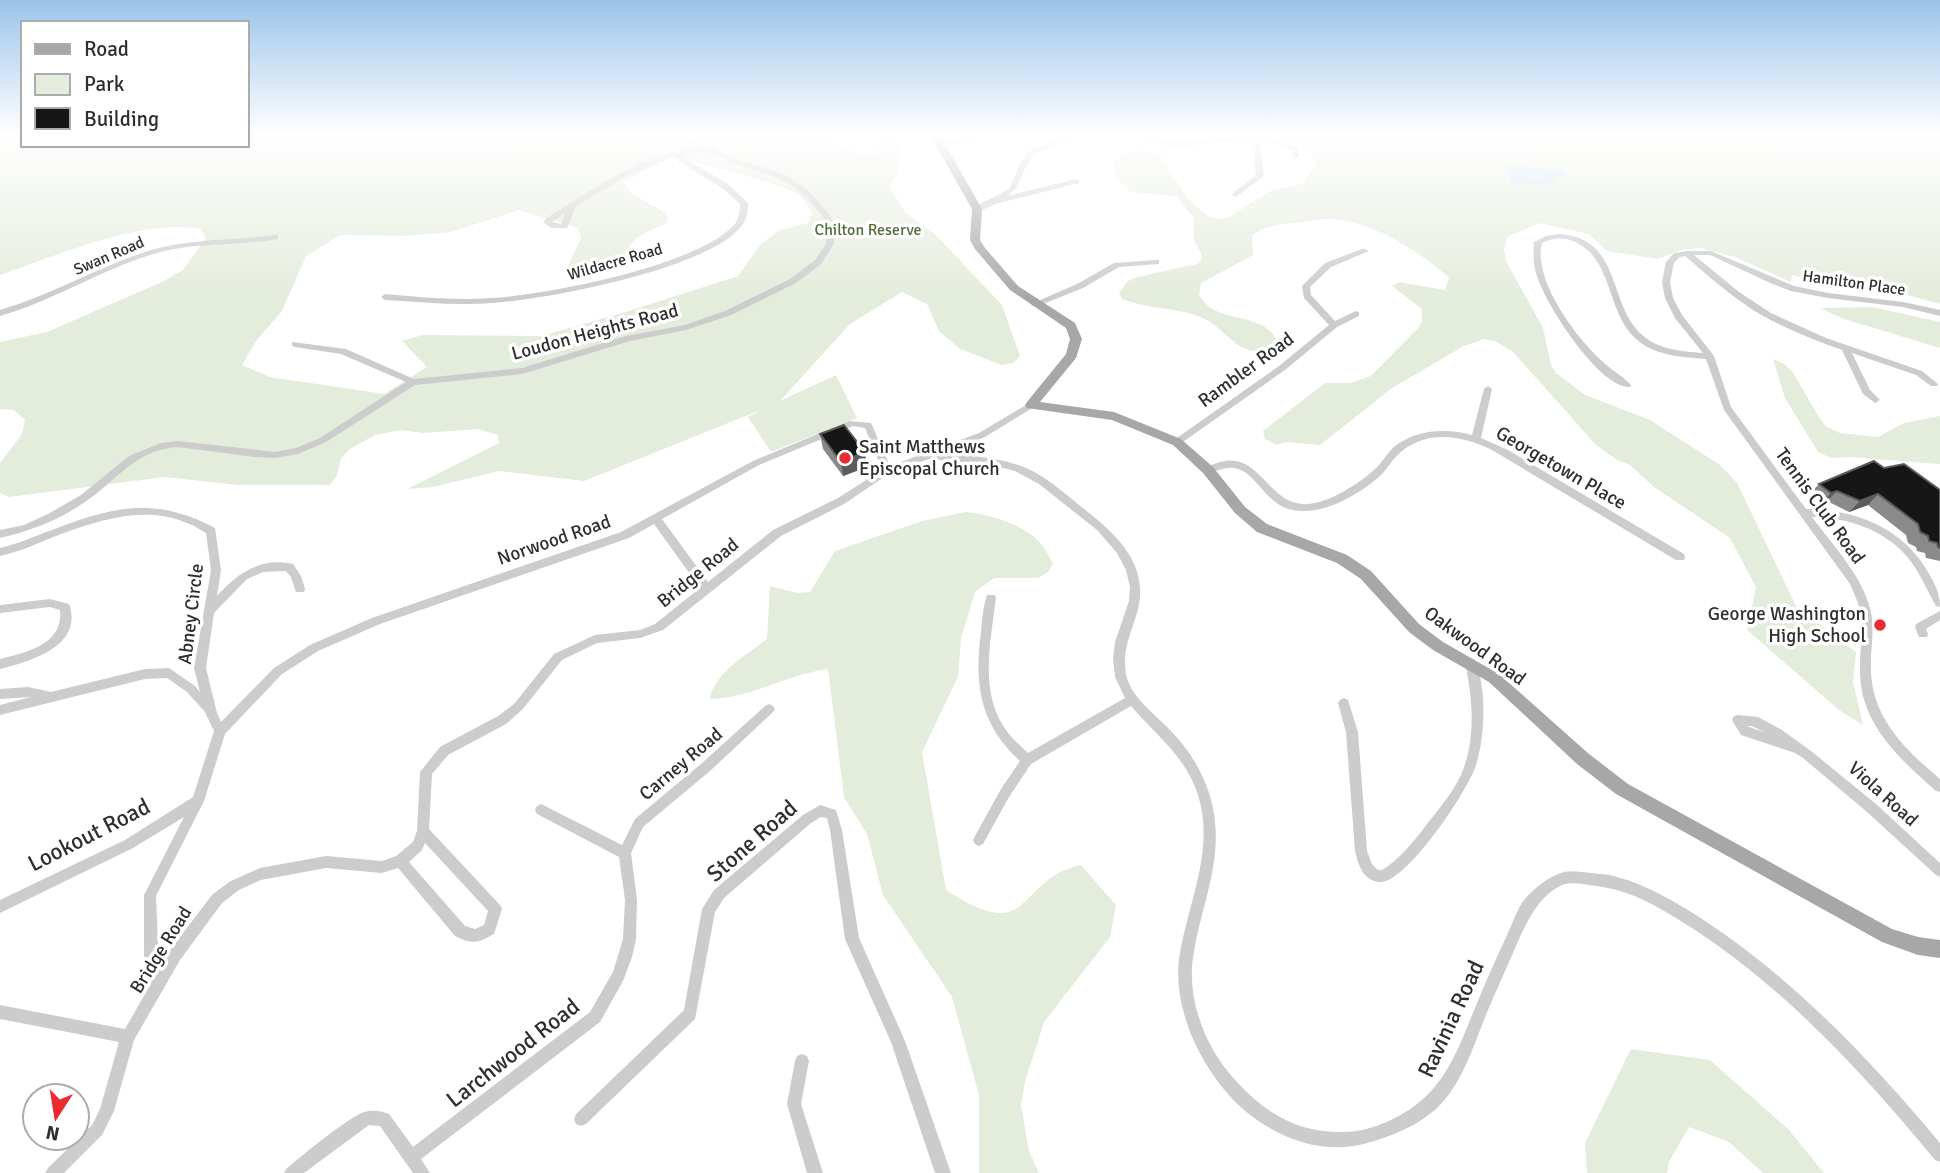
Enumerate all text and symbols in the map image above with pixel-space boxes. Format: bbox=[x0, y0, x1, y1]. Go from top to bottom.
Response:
legend bbox=[21, 21, 248, 147]
text: Road bbox=[84, 36, 129, 62]
text: Park bbox=[84, 71, 125, 97]
text: Building bbox=[84, 106, 159, 132]
park label: Chilton Reserve bbox=[814, 220, 922, 240]
street label: Swan Road bbox=[71, 232, 147, 280]
street label: Wildacre Road bbox=[565, 239, 665, 285]
street label: Hamilton Place bbox=[1801, 266, 1907, 300]
street label: Loudon Heights Road bbox=[509, 298, 681, 366]
street label: Rambler Road bbox=[1193, 327, 1299, 413]
street label: Georgetown Place bbox=[1491, 421, 1631, 515]
place label: Saint Matthews Episcopal Church bbox=[859, 435, 1000, 481]
street label: Tennis Club Road bbox=[1770, 443, 1870, 569]
marker: Saint Matthews Episcopal Church bbox=[837, 450, 853, 466]
street label: Norwood Road bbox=[494, 509, 614, 571]
street label: Bridge Road bbox=[652, 533, 744, 613]
street label: Abney Circle bbox=[173, 562, 209, 666]
street label: Oakwood Road bbox=[1420, 601, 1530, 691]
place label: George Washington High School bbox=[1708, 602, 1866, 648]
marker: George Washington High School bbox=[1872, 617, 1888, 633]
street label: Carney Road bbox=[634, 722, 728, 806]
street label: Viola Road bbox=[1843, 756, 1923, 832]
street label: Lookout Road bbox=[23, 792, 155, 878]
street label: Stone Road bbox=[701, 794, 803, 888]
street label: Bridge Road bbox=[125, 902, 197, 998]
street label: Ravinia Road bbox=[1411, 956, 1491, 1082]
street label: Larchwood Road bbox=[441, 992, 585, 1114]
north arrow bbox=[21, 1082, 91, 1152]
text: N bbox=[44, 1120, 62, 1146]

